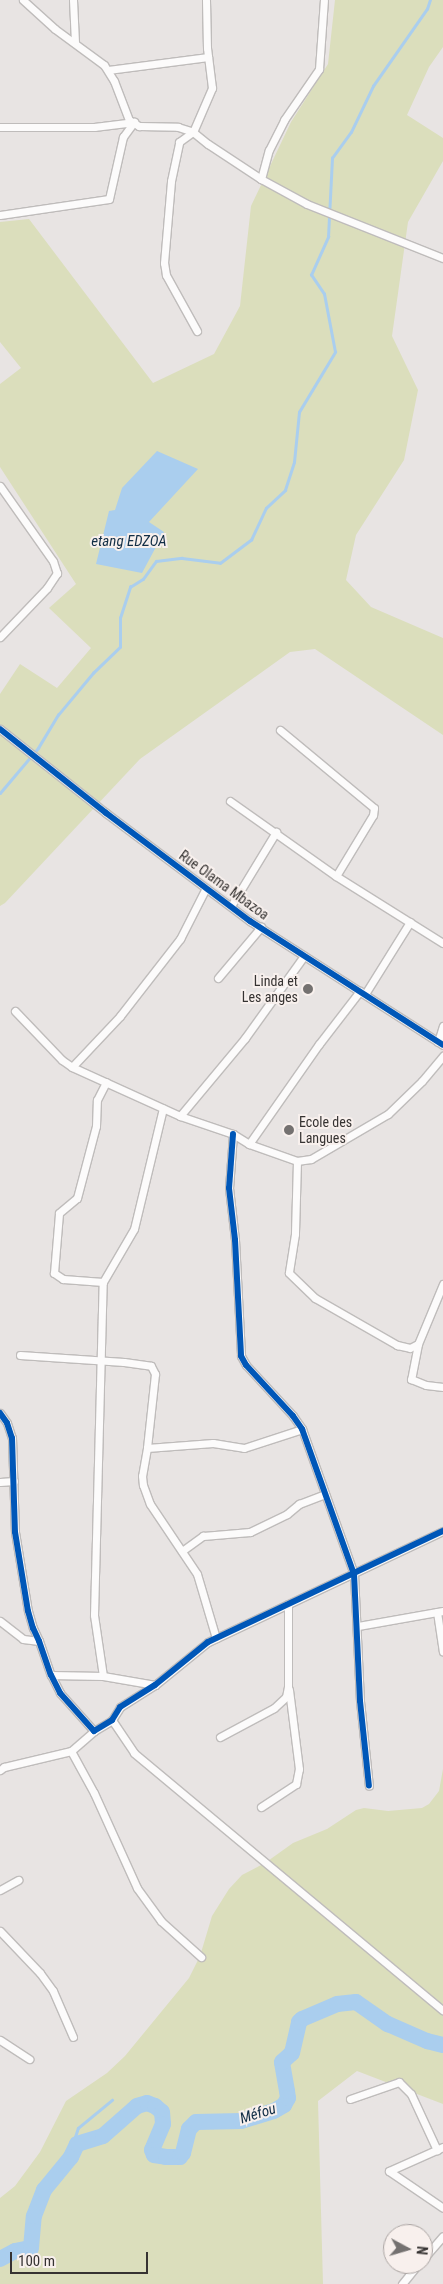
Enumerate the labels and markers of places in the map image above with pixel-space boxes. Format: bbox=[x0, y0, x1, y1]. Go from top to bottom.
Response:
place label: Linda et Les anges bbox=[242, 973, 298, 1006]
marker: Linda et Les anges bbox=[302, 983, 314, 995]
place label: Ecole des Langues bbox=[299, 1114, 352, 1146]
marker: Ecole des Langues bbox=[283, 1124, 295, 1136]

